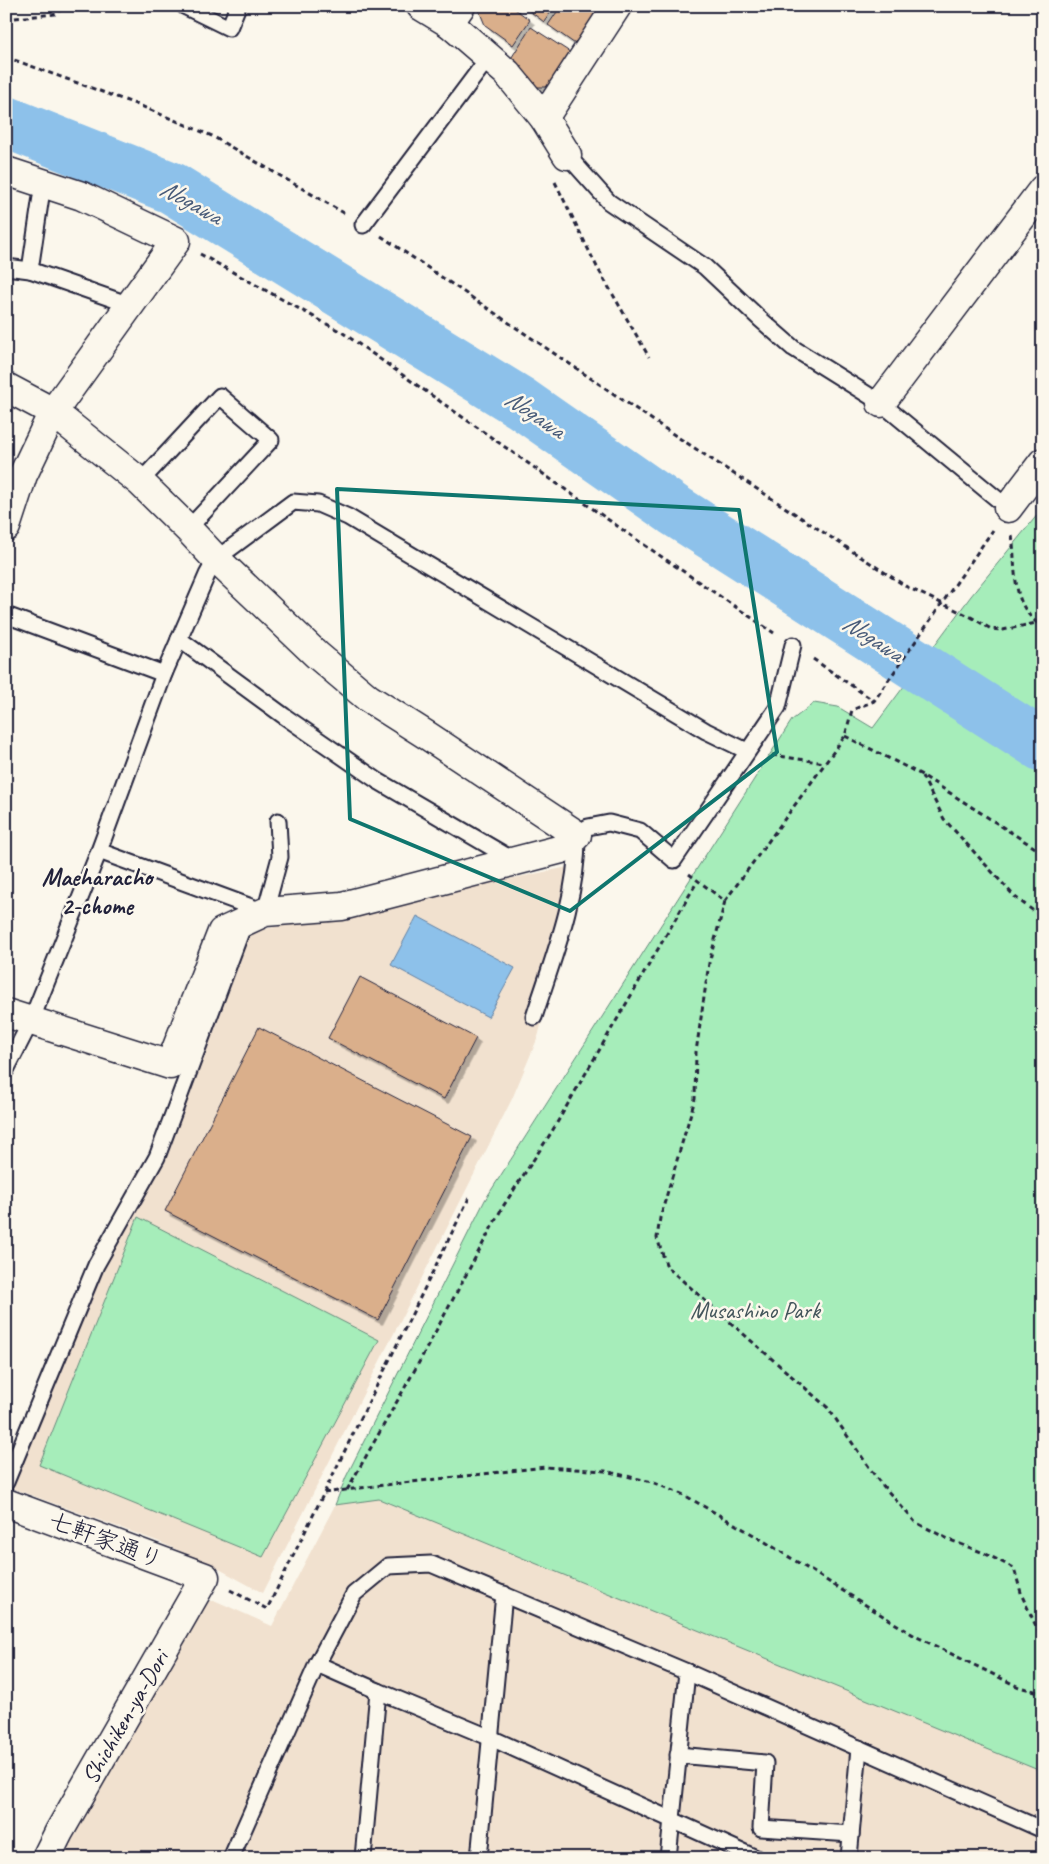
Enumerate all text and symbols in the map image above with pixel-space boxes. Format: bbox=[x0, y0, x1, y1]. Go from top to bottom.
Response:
water label: Nogawa bbox=[154, 172, 230, 233]
water label: Nogawa bbox=[499, 382, 574, 447]
water label: Nogawa bbox=[837, 607, 912, 671]
district label: Maeharacho 2-chome bbox=[42, 861, 155, 922]
park label: Musashino Park bbox=[690, 1295, 822, 1325]
street label: 七軒家通り bbox=[45, 1504, 167, 1576]
street label: Shichiken-ya-Dori bbox=[75, 1643, 176, 1789]

